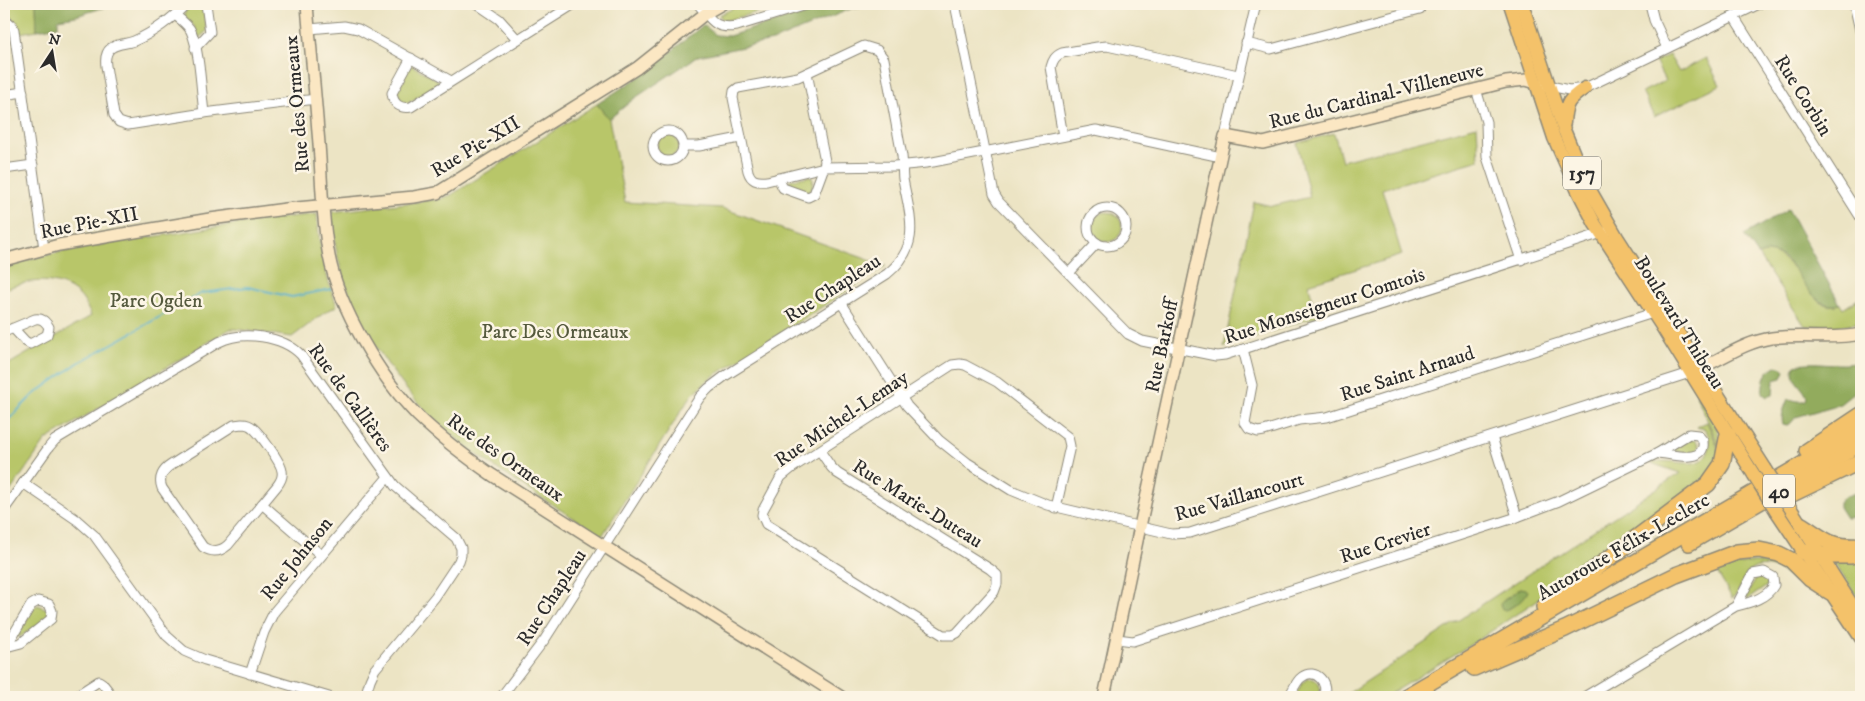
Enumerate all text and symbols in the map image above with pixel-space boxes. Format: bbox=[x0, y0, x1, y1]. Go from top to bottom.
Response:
north arrow bbox=[28, 28, 78, 78]
text: N bbox=[47, 30, 62, 50]
street label: Rue des Ormeaux bbox=[279, 34, 316, 173]
street label: Rue Corbin bbox=[1768, 51, 1838, 141]
street label: Rue du Cardinal-Villeneuve bbox=[1267, 58, 1486, 135]
street label: Rue Pie-XII bbox=[427, 111, 525, 184]
road number: 157 bbox=[1563, 156, 1601, 190]
street label: Rue Pie-XII bbox=[38, 202, 141, 245]
street label: Rue Chapleau bbox=[780, 249, 886, 330]
street label: Boulevard Thibeau bbox=[1628, 252, 1730, 394]
street label: Rue Monseigneur Comtois bbox=[1221, 262, 1428, 351]
park label: Parc Ogden bbox=[110, 289, 203, 314]
street label: Rue Barkoff bbox=[1140, 294, 1185, 395]
park label: Parc Des Ormeaux bbox=[481, 320, 629, 345]
street label: Rue de Callières bbox=[302, 339, 398, 457]
street label: Rue Saint Arnaud bbox=[1337, 341, 1478, 408]
street label: Rue Michel-Lemay bbox=[770, 365, 914, 473]
street label: Rue des Ormeaux bbox=[442, 409, 569, 508]
street label: Rue Marie-Duteau bbox=[848, 454, 987, 554]
street label: Rue Vaillancourt bbox=[1172, 467, 1307, 528]
road number: 40 bbox=[1763, 474, 1795, 508]
street label: Autoroute Félix-Leclerc bbox=[1533, 488, 1715, 607]
street label: Rue Johnson bbox=[256, 512, 339, 606]
street label: Rue Crevier bbox=[1337, 517, 1435, 570]
street label: Rue Chapleau bbox=[512, 545, 593, 651]

